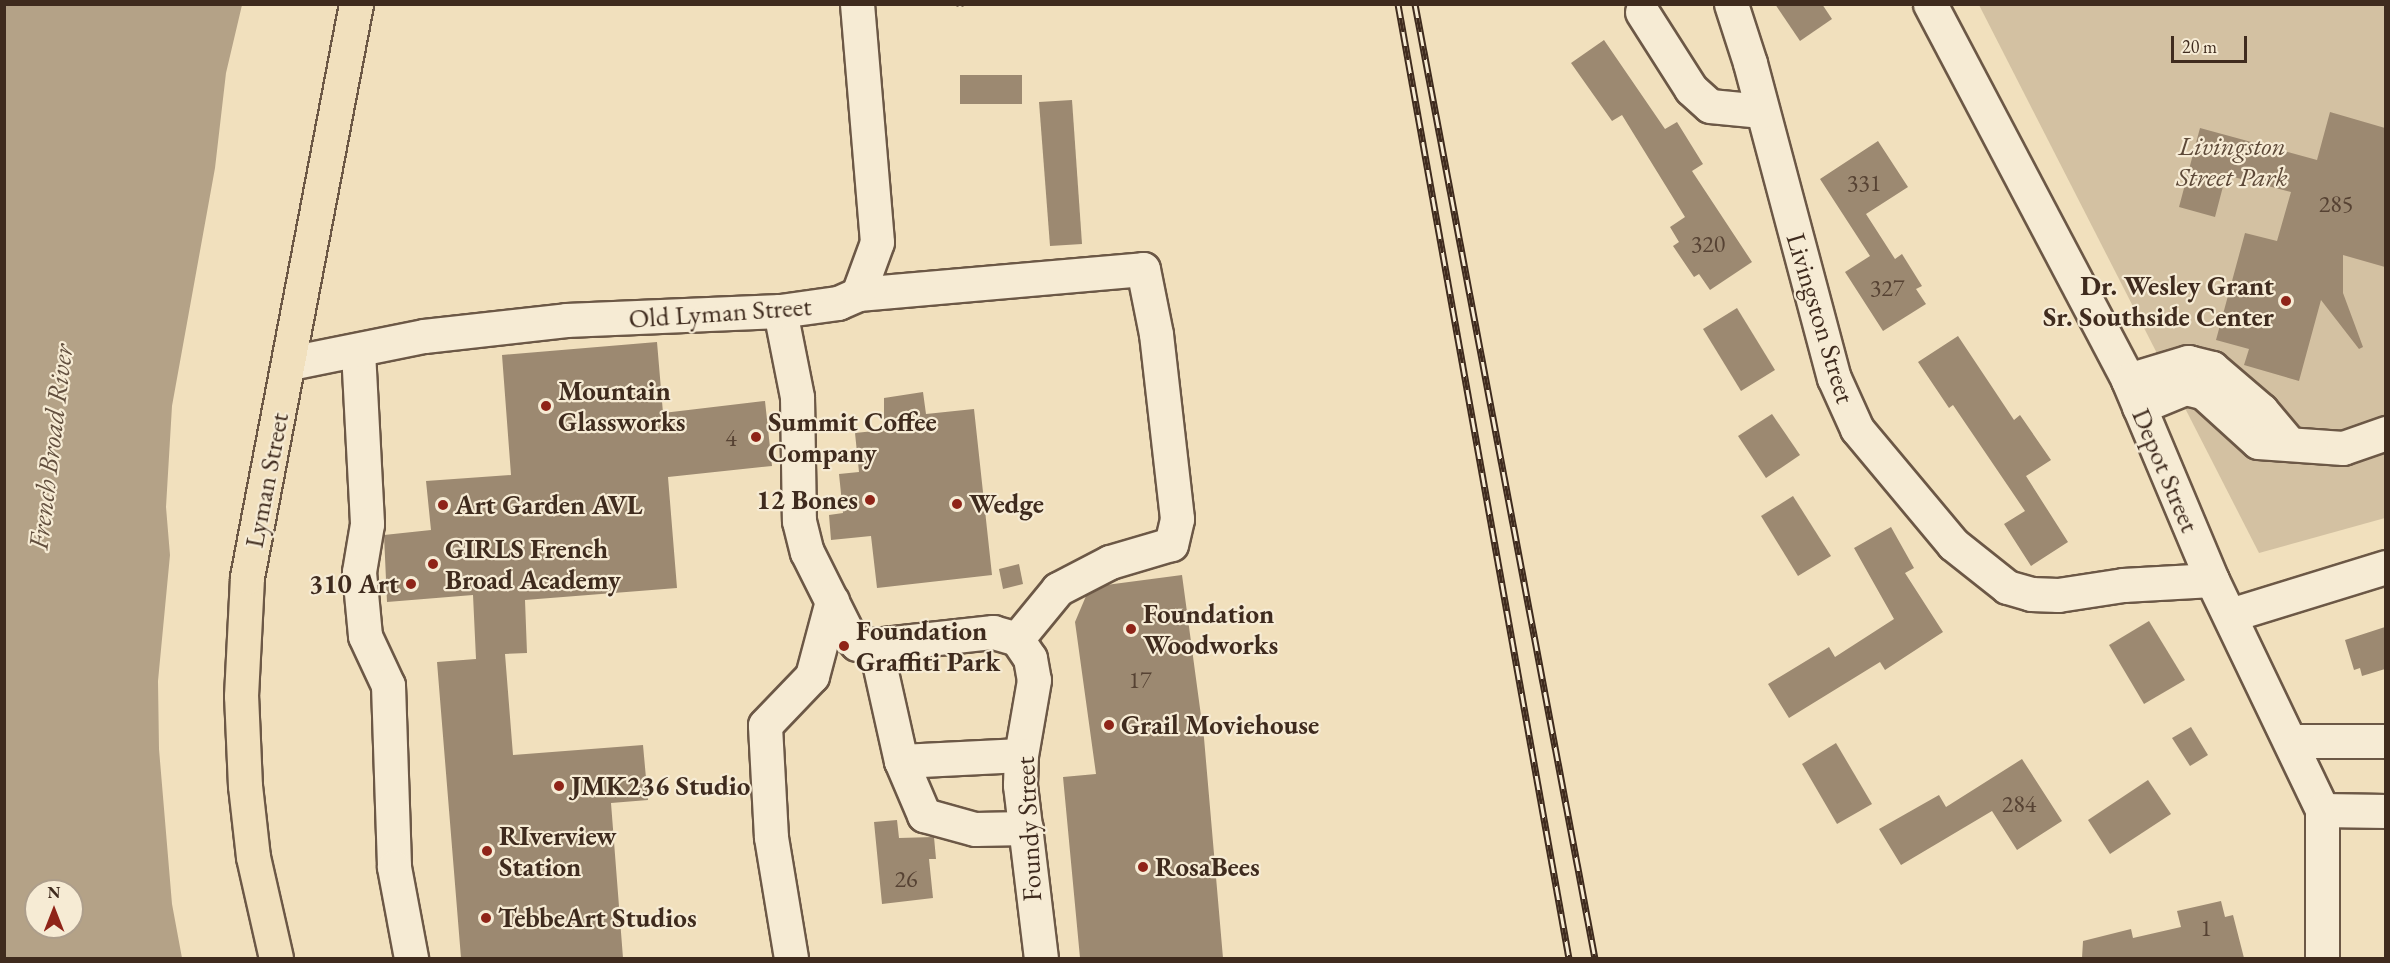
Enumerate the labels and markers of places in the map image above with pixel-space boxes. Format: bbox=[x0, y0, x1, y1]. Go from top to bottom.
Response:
place label: Dr. Wesley Grant Sr. Southside Center bbox=[2043, 269, 2274, 332]
marker: Dr. Wesley Grant Sr. Southside Center bbox=[2279, 294, 2293, 308]
place label: Mountain Glassworks bbox=[558, 374, 685, 437]
marker: Mountain Glassworks bbox=[539, 399, 553, 413]
place label: Summit Coffee Company bbox=[768, 405, 937, 468]
marker: Summit Coffee Company bbox=[749, 430, 763, 444]
place label: 12 Bones bbox=[756, 484, 858, 516]
place label: Wedge bbox=[969, 488, 1044, 520]
place label: Art Garden AVL bbox=[455, 489, 643, 521]
marker: 12 Bones bbox=[863, 493, 877, 507]
marker: Wedge bbox=[950, 497, 964, 511]
marker: Art Garden AVL bbox=[436, 498, 450, 512]
place label: GIRLS French Broad Academy bbox=[445, 532, 621, 595]
marker: GIRLS French Broad Academy bbox=[426, 557, 440, 571]
place label: 310 Art bbox=[309, 568, 399, 600]
marker: 310 Art bbox=[404, 577, 418, 591]
place label: Foundation Woodworks bbox=[1143, 597, 1278, 660]
place label: Foundation Graffiti Park bbox=[856, 614, 1000, 677]
marker: Foundation Woodworks bbox=[1124, 622, 1138, 636]
marker: Foundation Graffiti Park bbox=[837, 639, 851, 653]
place label: Grail Moviehouse bbox=[1121, 709, 1319, 741]
marker: Grail Moviehouse bbox=[1102, 718, 1116, 732]
place label: JMK236 Studio bbox=[571, 770, 750, 802]
marker: JMK236 Studio bbox=[552, 779, 566, 793]
place label: RIverview Station bbox=[499, 819, 617, 882]
marker: RIverview Station bbox=[480, 844, 494, 858]
place label: RosaBees bbox=[1155, 851, 1260, 883]
marker: RosaBees bbox=[1136, 860, 1150, 874]
place label: TebbeArt Studios bbox=[498, 902, 697, 934]
marker: TebbeArt Studios bbox=[479, 911, 493, 925]

